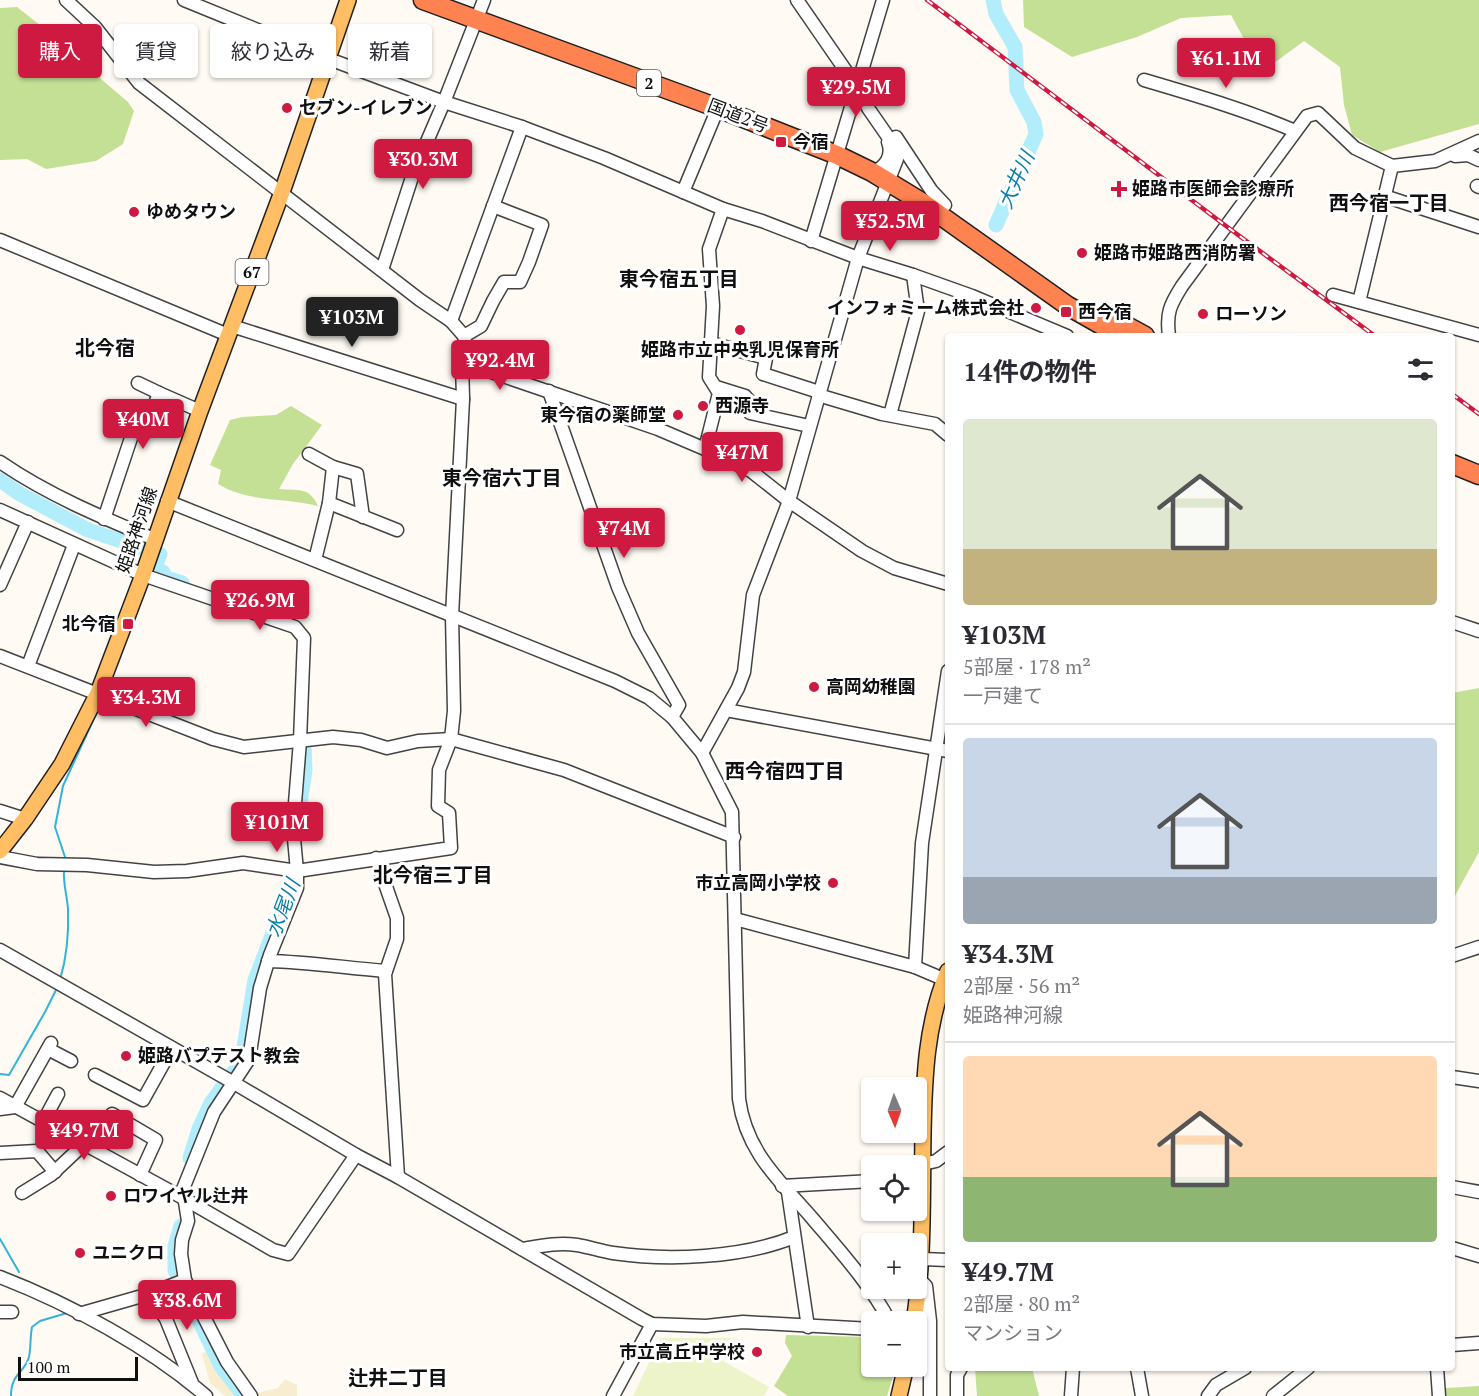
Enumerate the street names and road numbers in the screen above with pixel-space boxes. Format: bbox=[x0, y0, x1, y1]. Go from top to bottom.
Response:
road number: 2 bbox=[637, 70, 661, 96]
street label: 国道2号 bbox=[704, 92, 772, 138]
road number: 67 bbox=[236, 259, 268, 285]
street label: 姫路神河線 bbox=[110, 483, 162, 576]

